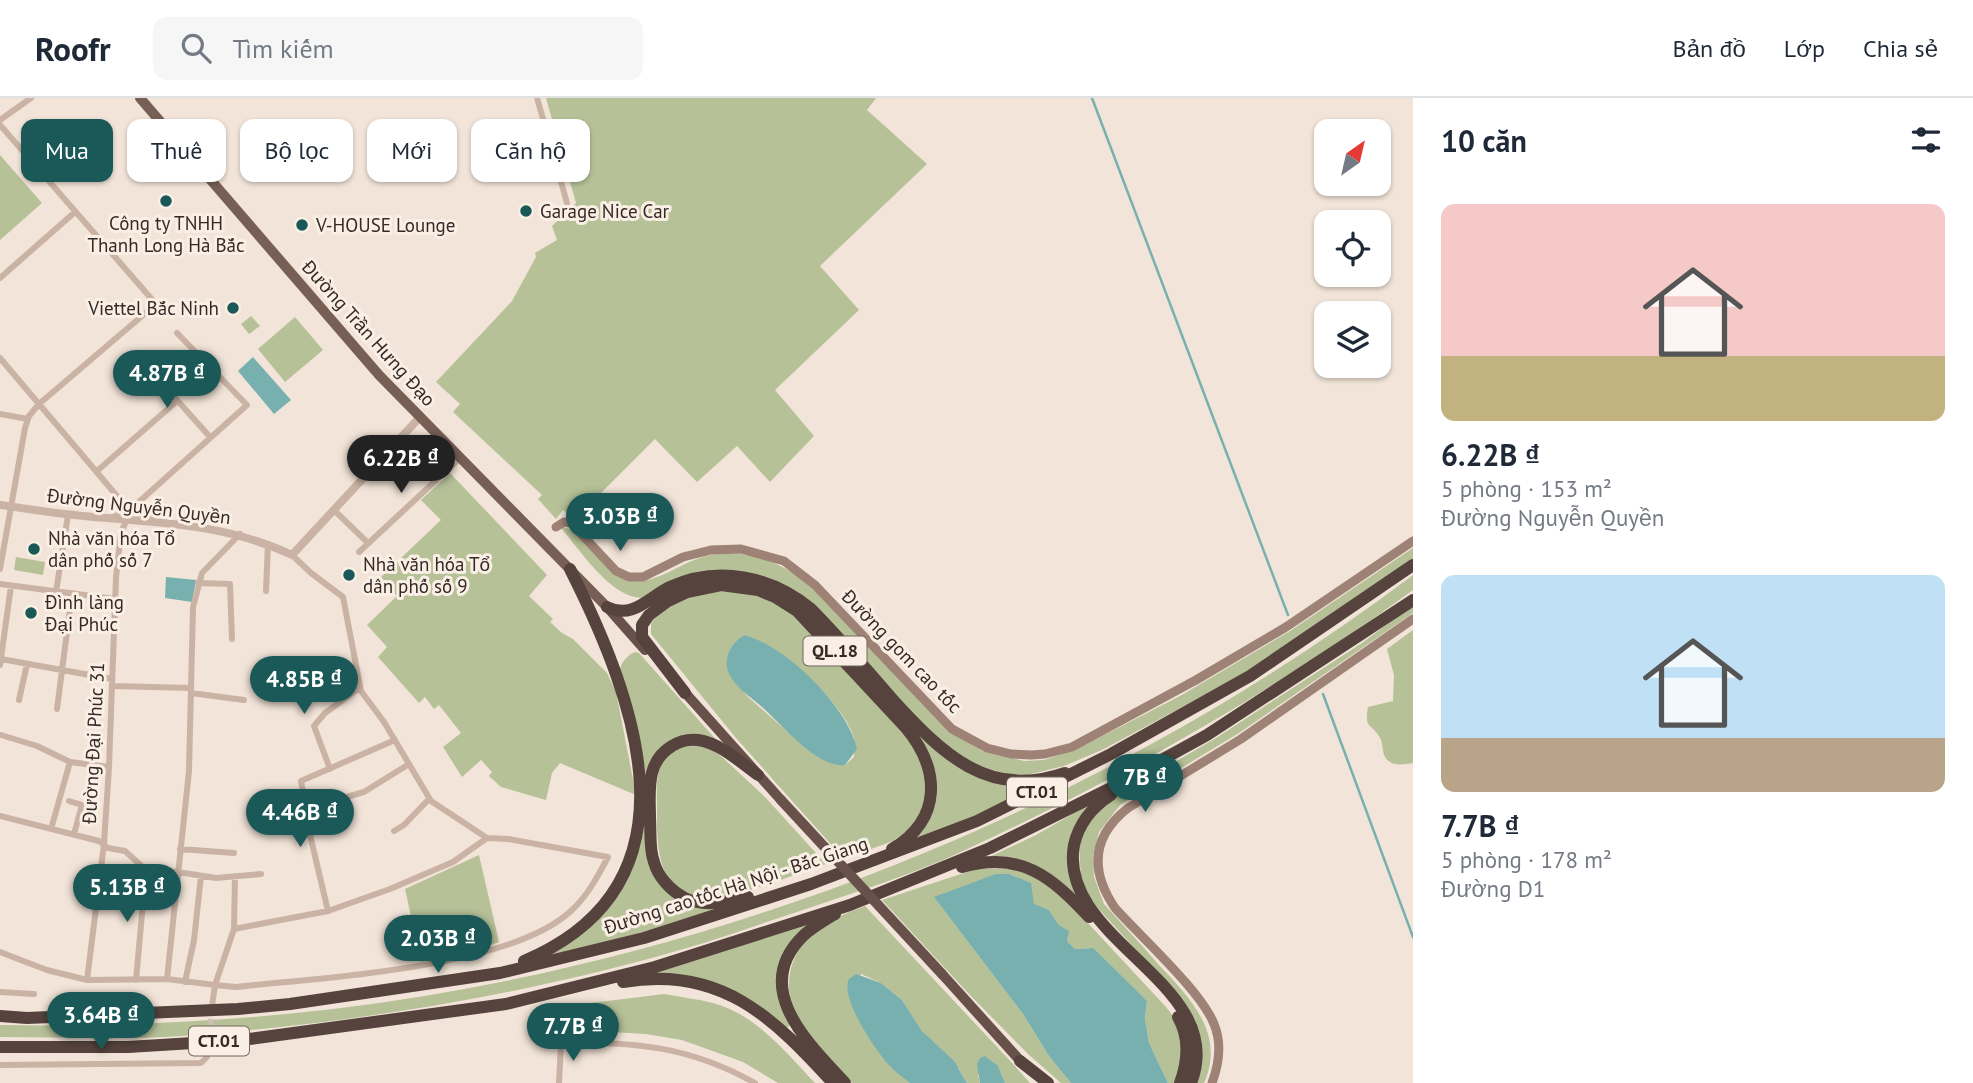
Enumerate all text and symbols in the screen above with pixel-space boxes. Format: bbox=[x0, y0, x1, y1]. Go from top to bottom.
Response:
search box bbox=[153, 17, 643, 80]
text: Roofr bbox=[35, 27, 111, 70]
icon: search bbox=[177, 29, 215, 67]
text: Tìm kiếm bbox=[233, 32, 334, 65]
text: Bản đồ bbox=[1673, 33, 1746, 64]
text: Lớp bbox=[1784, 33, 1825, 64]
text: Chia sẻ bbox=[1863, 33, 1938, 64]
chip: Mua bbox=[21, 119, 113, 182]
chip: Thuê bbox=[127, 119, 226, 182]
chip: Bộ lọc bbox=[240, 119, 353, 182]
chip: Mới bbox=[367, 119, 457, 182]
chip: Căn hộ bbox=[471, 119, 590, 182]
north arrow bbox=[1314, 119, 1391, 196]
map controls bbox=[1314, 119, 1391, 378]
text: 10 căn bbox=[1441, 121, 1527, 160]
icon: filters bbox=[1907, 121, 1945, 159]
marker: Công ty TNHH Thanh Long Hà Bắc bbox=[158, 193, 174, 209]
place label: Garage Nice Car bbox=[540, 199, 670, 223]
marker: Garage Nice Car bbox=[518, 203, 534, 219]
button: locate bbox=[1314, 210, 1391, 287]
place label: Công ty TNHH Thanh Long Hà Bắc bbox=[87, 211, 245, 257]
place label: V-HOUSE Lounge bbox=[315, 213, 455, 237]
marker: V-HOUSE Lounge bbox=[294, 217, 310, 233]
icon: home bbox=[1630, 249, 1756, 375]
street label: Đường Trần Hưng Đạo bbox=[296, 254, 441, 411]
place label: Viettel Bắc Ninh bbox=[87, 296, 219, 320]
marker: Viettel Bắc Ninh bbox=[225, 300, 241, 316]
button: layers bbox=[1314, 301, 1391, 378]
pin: 4.87B ₫ bbox=[102, 350, 232, 410]
text: 4.87B ₫ bbox=[129, 358, 205, 387]
text: 6.22B ₫ bbox=[1441, 435, 1540, 474]
pin: 6.22B ₫ bbox=[336, 436, 466, 495]
text: 6.22B ₫ bbox=[363, 443, 439, 472]
text: 5 phòng · 153 m² bbox=[1441, 474, 1612, 503]
street label: Đường Nguyễn Quyền bbox=[45, 483, 232, 529]
pin: 3.03B ₫ bbox=[555, 494, 685, 553]
text: 3.03B ₫ bbox=[582, 501, 658, 530]
text: Đường Nguyễn Quyền bbox=[1441, 503, 1664, 532]
place label: Nhà văn hóa Tổ dân phố số 7 bbox=[48, 526, 175, 572]
marker: Nhà văn hóa Tổ dân phố số 7 bbox=[26, 541, 42, 557]
place label: Nhà văn hóa Tổ dân phố số 9 bbox=[363, 552, 490, 598]
marker: Nhà văn hóa Tổ dân phố số 9 bbox=[341, 567, 357, 583]
street label: Đường gom cao tốc bbox=[836, 584, 967, 718]
place label: Đình làng Đại Phúc bbox=[44, 590, 124, 636]
marker: Đình làng Đại Phúc bbox=[23, 605, 39, 621]
icon: home bbox=[1630, 620, 1756, 746]
road number: QL.18 bbox=[804, 636, 866, 666]
pin: 4.85B ₫ bbox=[239, 656, 369, 716]
street label: Đường Đại Phúc 31 bbox=[77, 662, 109, 825]
text: 4.85B ₫ bbox=[266, 664, 342, 693]
pin: 7B ₫ bbox=[1104, 754, 1186, 814]
text: 7B ₫ bbox=[1123, 762, 1167, 791]
road number: CT.01 bbox=[1007, 778, 1067, 806]
pin: 4.46B ₫ bbox=[235, 790, 365, 849]
text: 4.46B ₫ bbox=[262, 797, 338, 826]
text: 7.7B ₫ bbox=[1441, 806, 1520, 845]
street label: Đường cao tốc Hà Nội - Bắc Giang bbox=[600, 831, 871, 939]
text: 5 phòng · 178 m² bbox=[1441, 845, 1612, 874]
pin: 5.13B ₫ bbox=[62, 864, 192, 924]
text: 5.13B ₫ bbox=[89, 872, 165, 901]
text: Đường D1 bbox=[1441, 874, 1545, 903]
pin: 2.03B ₫ bbox=[373, 916, 503, 975]
text: 2.03B ₫ bbox=[400, 923, 476, 952]
pin: 3.64B ₫ bbox=[36, 992, 166, 1052]
text: 3.64B ₫ bbox=[63, 1000, 139, 1029]
pin: 7.7B ₫ bbox=[516, 1004, 630, 1063]
text: 7.7B ₫ bbox=[543, 1011, 603, 1040]
road number: CT.01 bbox=[189, 1026, 249, 1056]

